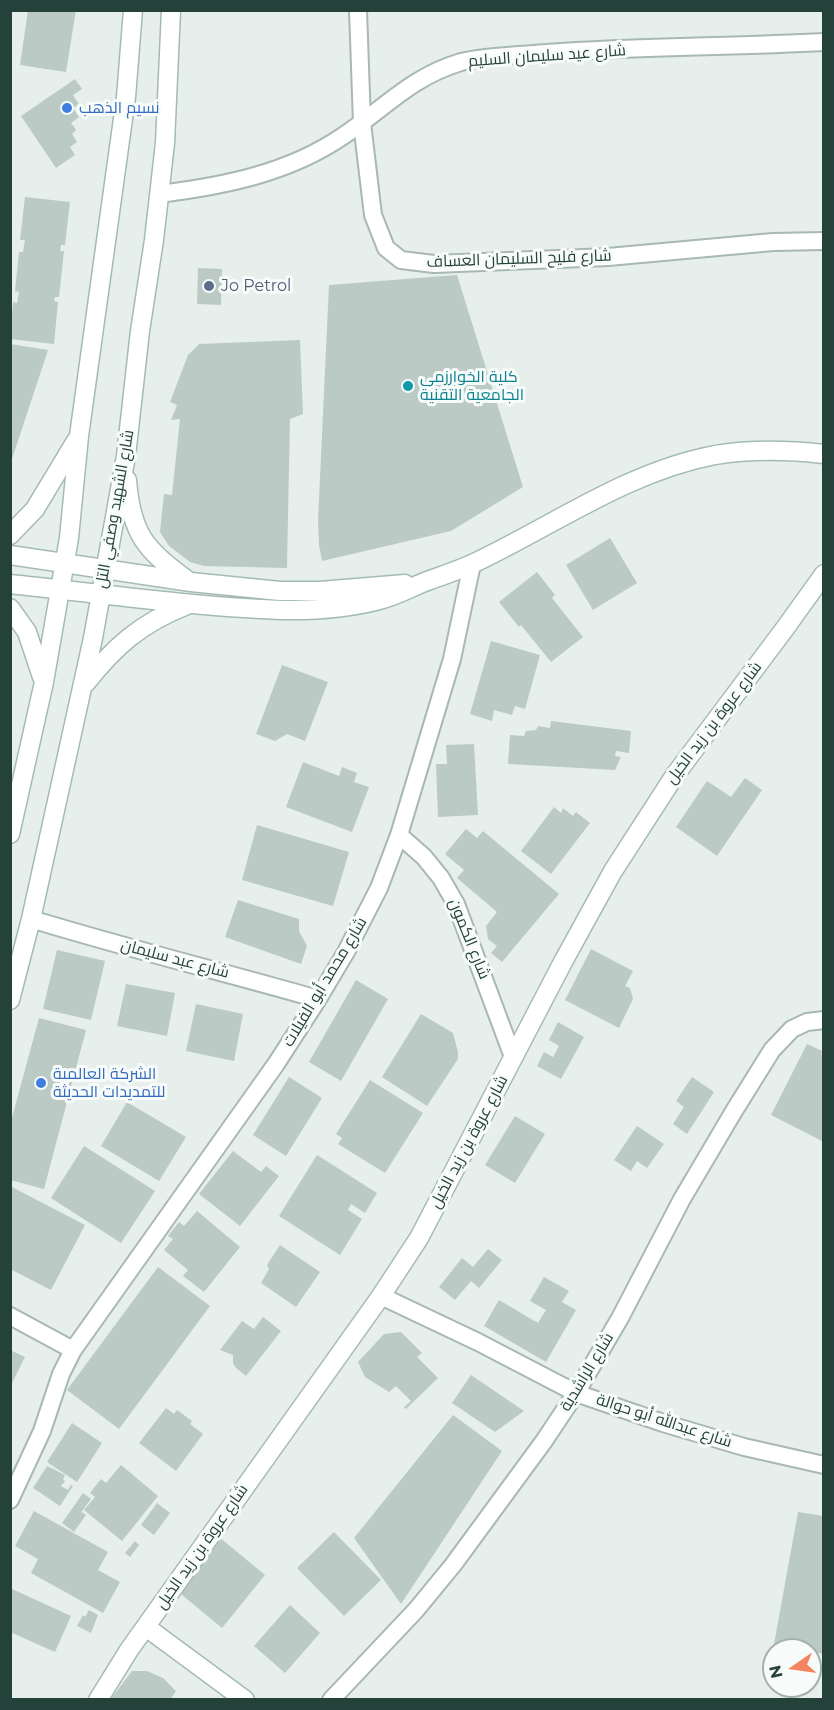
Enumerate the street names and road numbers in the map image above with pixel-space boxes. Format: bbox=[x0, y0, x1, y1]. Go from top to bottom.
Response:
street label: شارع عيد سليمان السليم bbox=[468, 41, 626, 71]
street label: شارع فليح السليمان العساف bbox=[426, 246, 612, 272]
street label: شارع الشهيد وصفي التل bbox=[92, 428, 138, 590]
street label: شارع عروة بن زيد الخيل bbox=[662, 658, 766, 788]
street label: شارع الكمون bbox=[444, 896, 494, 982]
street label: شارع محمد أبو الفيلات bbox=[279, 914, 371, 1050]
street label: شارع عبد سليمان bbox=[119, 935, 231, 983]
street label: شارع عروة بن زيد الخيل bbox=[426, 1072, 512, 1212]
street label: شارع الراشدية bbox=[556, 1329, 618, 1415]
street label: شارع عبدالله أبو حوالة bbox=[594, 1390, 734, 1452]
street label: شارع عروة بن زيد الخيل bbox=[152, 1481, 252, 1613]

